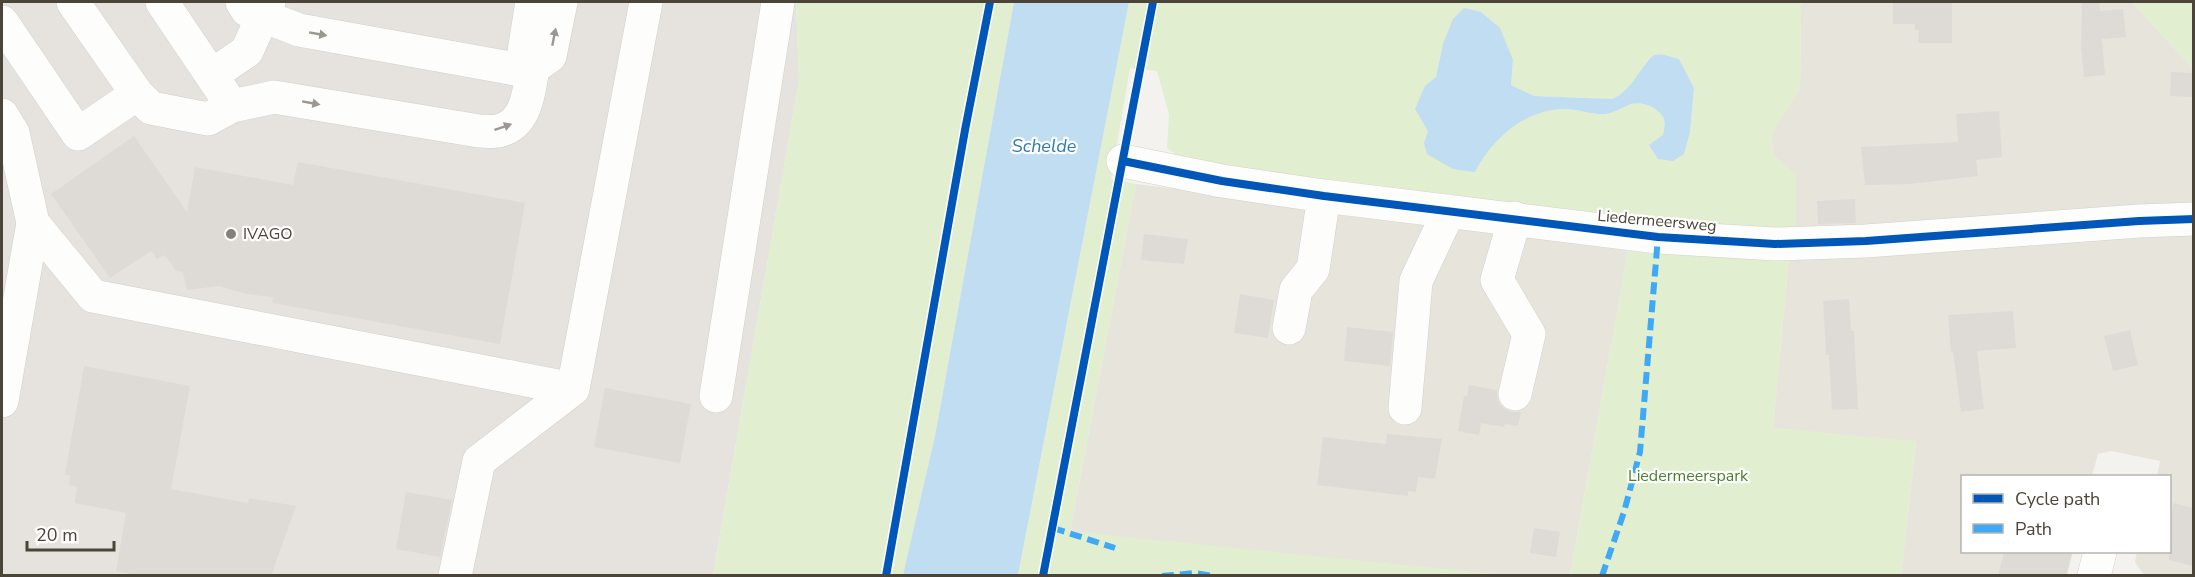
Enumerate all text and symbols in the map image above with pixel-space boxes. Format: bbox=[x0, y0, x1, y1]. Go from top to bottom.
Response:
one-way arrow bbox=[550, 28, 559, 47]
one-way arrow bbox=[309, 30, 328, 39]
one-way arrow bbox=[302, 99, 321, 108]
one-way arrow bbox=[494, 122, 512, 132]
water label: Schelde bbox=[1012, 134, 1077, 158]
street label: Liedermeersweg bbox=[1596, 205, 1718, 237]
place label: IVAGO bbox=[243, 223, 293, 245]
marker: IVAGO bbox=[224, 227, 238, 241]
park label: Liedermeerspark bbox=[1628, 465, 1749, 487]
legend bbox=[1961, 475, 2171, 553]
text: Cycle path bbox=[2015, 487, 2100, 511]
scale bar bbox=[27, 514, 114, 552]
text: Path bbox=[2015, 517, 2052, 541]
text: 20 m bbox=[36, 523, 78, 547]

